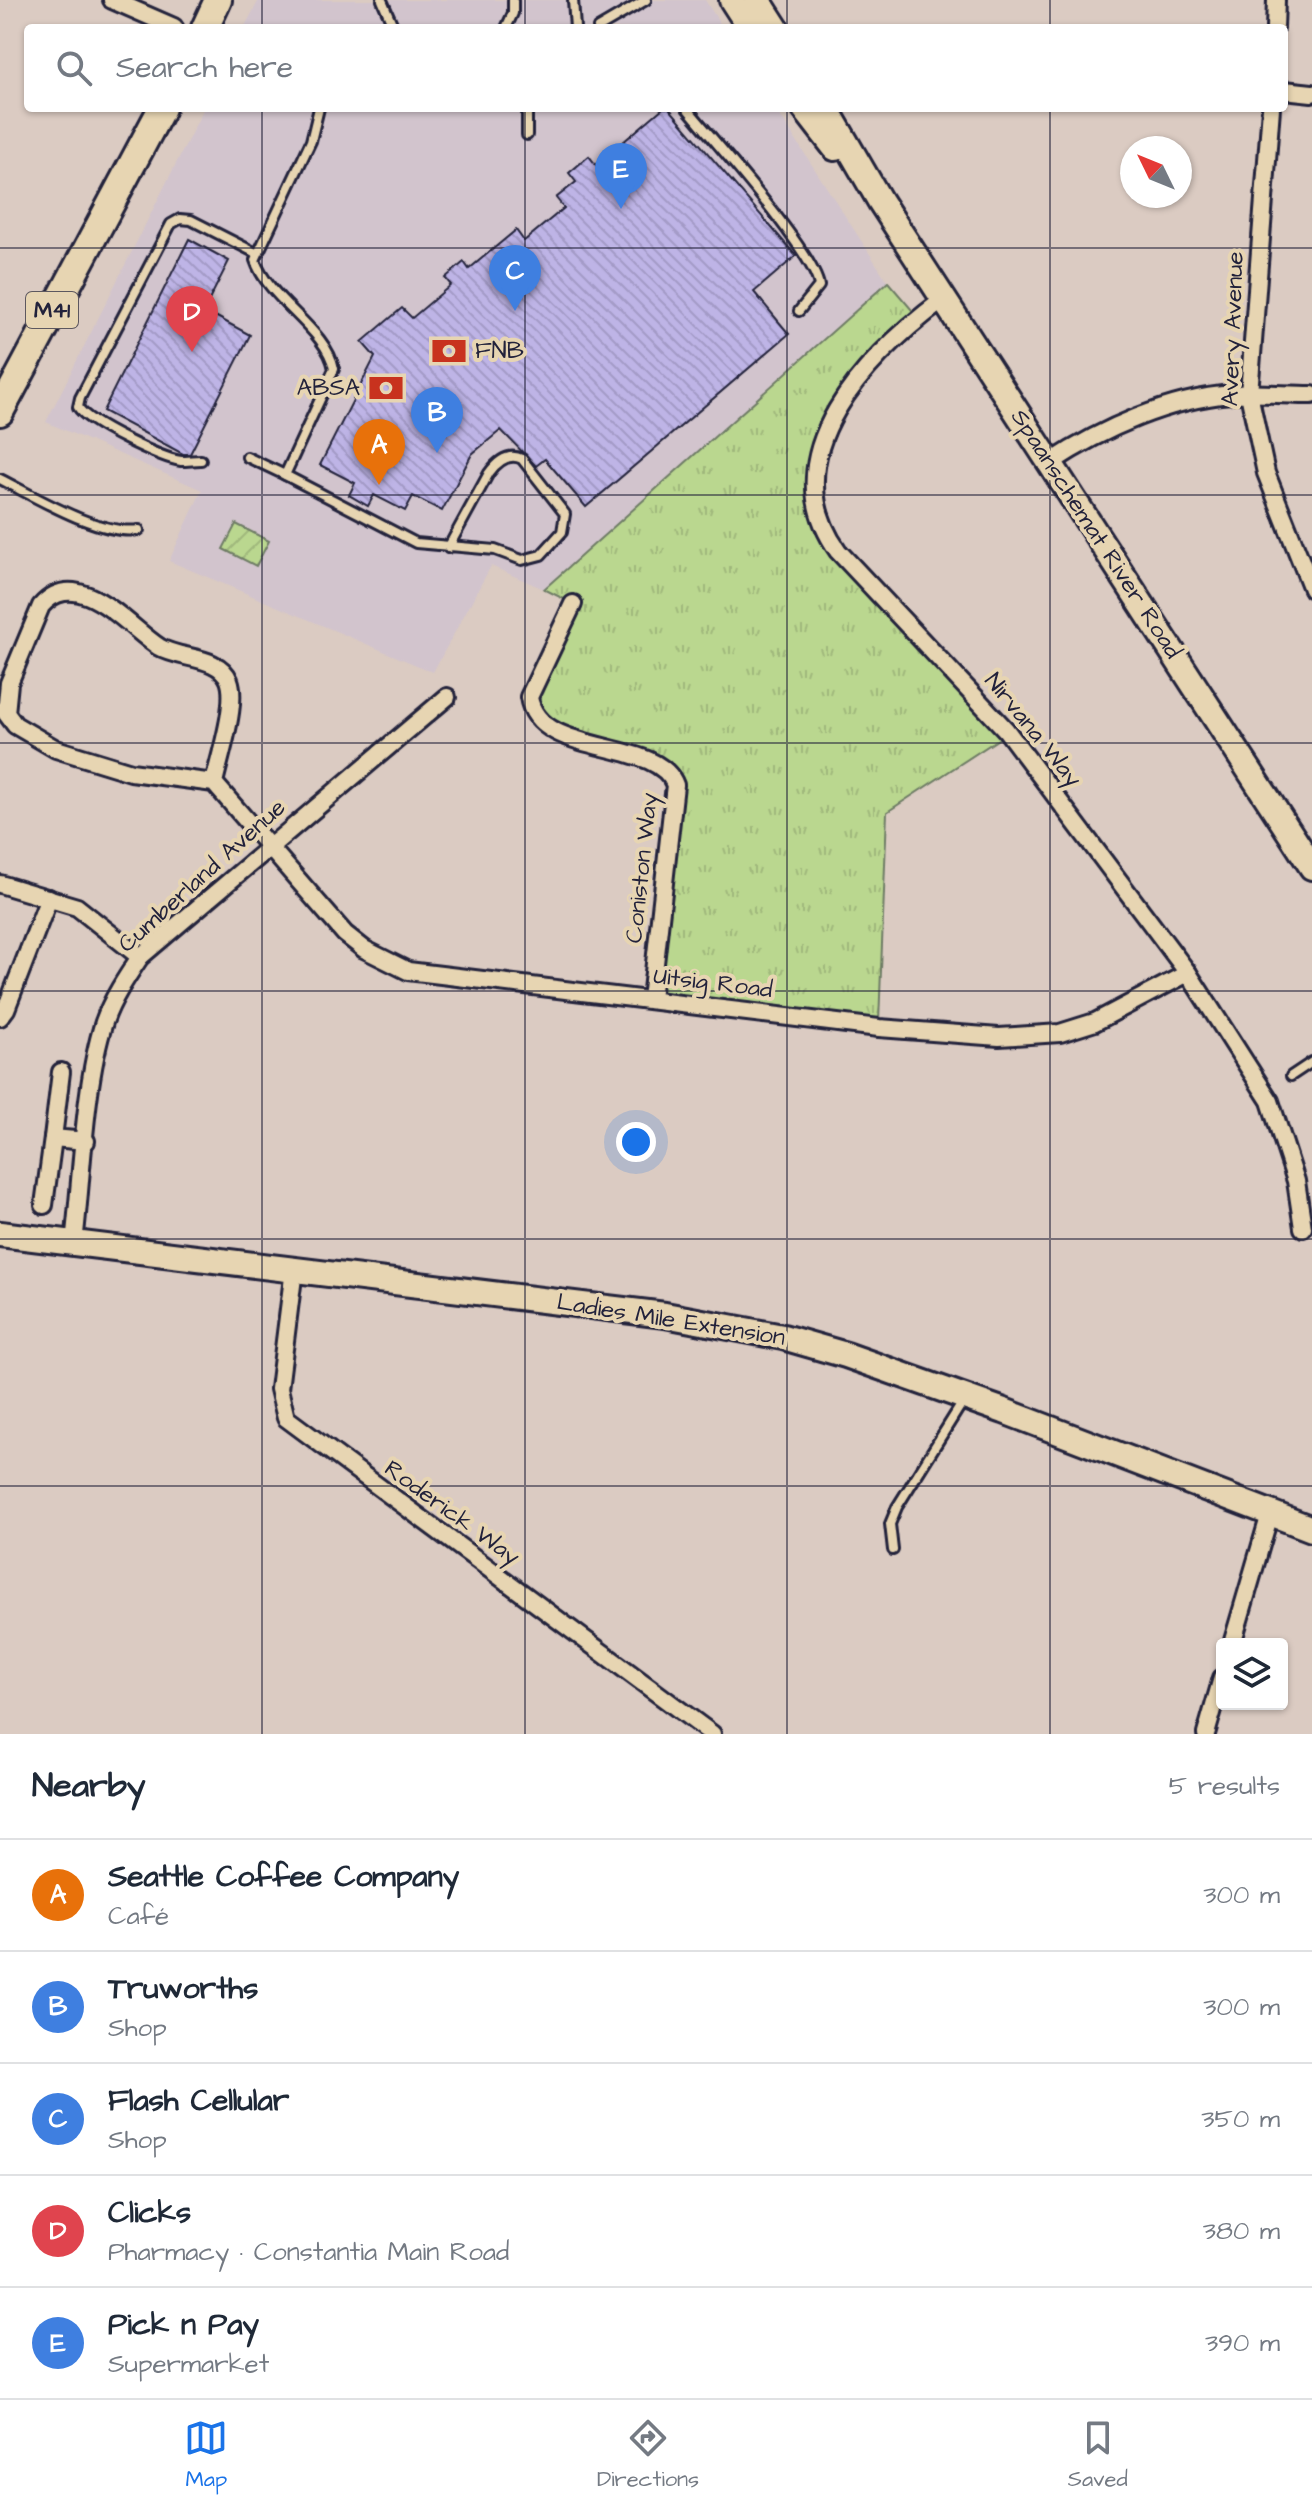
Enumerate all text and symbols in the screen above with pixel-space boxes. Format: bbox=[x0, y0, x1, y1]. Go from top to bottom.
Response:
search box bbox=[24, 24, 1288, 112]
icon: search bbox=[52, 46, 96, 90]
text: Search here bbox=[116, 47, 293, 89]
north arrow bbox=[1120, 136, 1192, 208]
pin: E bbox=[595, 143, 647, 209]
pin: C bbox=[489, 245, 541, 311]
street label: Avery Avenue bbox=[1213, 251, 1254, 407]
pin: D bbox=[166, 286, 218, 352]
road number: M41 bbox=[26, 292, 78, 328]
bank icon: FNB bbox=[430, 332, 468, 370]
place label: FNB bbox=[475, 334, 524, 368]
bank icon: ABSA bbox=[367, 369, 405, 407]
place label: ABSA bbox=[297, 371, 360, 405]
pin: B bbox=[411, 387, 463, 453]
street label: Spaanschemat River Road bbox=[1002, 402, 1190, 666]
pin: A bbox=[353, 419, 405, 485]
street label: Nirvana Way bbox=[975, 666, 1090, 795]
street label: Cumberland Avenue bbox=[111, 791, 293, 961]
street label: Coniston Way bbox=[617, 791, 668, 945]
street label: Uitsig Road bbox=[651, 959, 774, 1008]
your location bbox=[616, 1122, 656, 1162]
street label: Ladies Mile Extension bbox=[554, 1285, 788, 1355]
street label: Roderick Way bbox=[377, 1452, 527, 1575]
map controls bbox=[1216, 1638, 1288, 1710]
button: layers bbox=[1216, 1638, 1288, 1710]
text: Nearby bbox=[32, 1762, 146, 1810]
text: 5 results bbox=[1169, 1768, 1280, 1804]
text: Seattle Coffee Company bbox=[108, 1856, 459, 1898]
text: A bbox=[50, 1877, 66, 1913]
text: 300 m bbox=[1203, 1877, 1280, 1913]
text: Café bbox=[108, 1898, 169, 1934]
text: Truworths bbox=[108, 1968, 258, 2010]
text: B bbox=[49, 1989, 67, 2025]
text: 300 m bbox=[1203, 1989, 1280, 2025]
text: Shop bbox=[108, 2010, 167, 2046]
text: Flash Cellular bbox=[108, 2080, 289, 2122]
text: C bbox=[49, 2101, 67, 2137]
text: 350 m bbox=[1201, 2101, 1280, 2137]
text: Shop bbox=[108, 2122, 167, 2158]
text: Clicks bbox=[108, 2192, 191, 2234]
text: D bbox=[50, 2213, 66, 2249]
text: 380 m bbox=[1203, 2213, 1280, 2249]
text: Pharmacy · Constantia Main Road bbox=[108, 2234, 509, 2270]
text: Pick n Pay bbox=[108, 2304, 259, 2346]
text: E bbox=[50, 2325, 66, 2361]
text: 390 m bbox=[1205, 2325, 1280, 2361]
text: Supermarket bbox=[108, 2346, 269, 2382]
tab: Map bbox=[184, 2416, 228, 2495]
tab: Directions bbox=[597, 2416, 699, 2495]
tab: Saved bbox=[1068, 2416, 1128, 2495]

